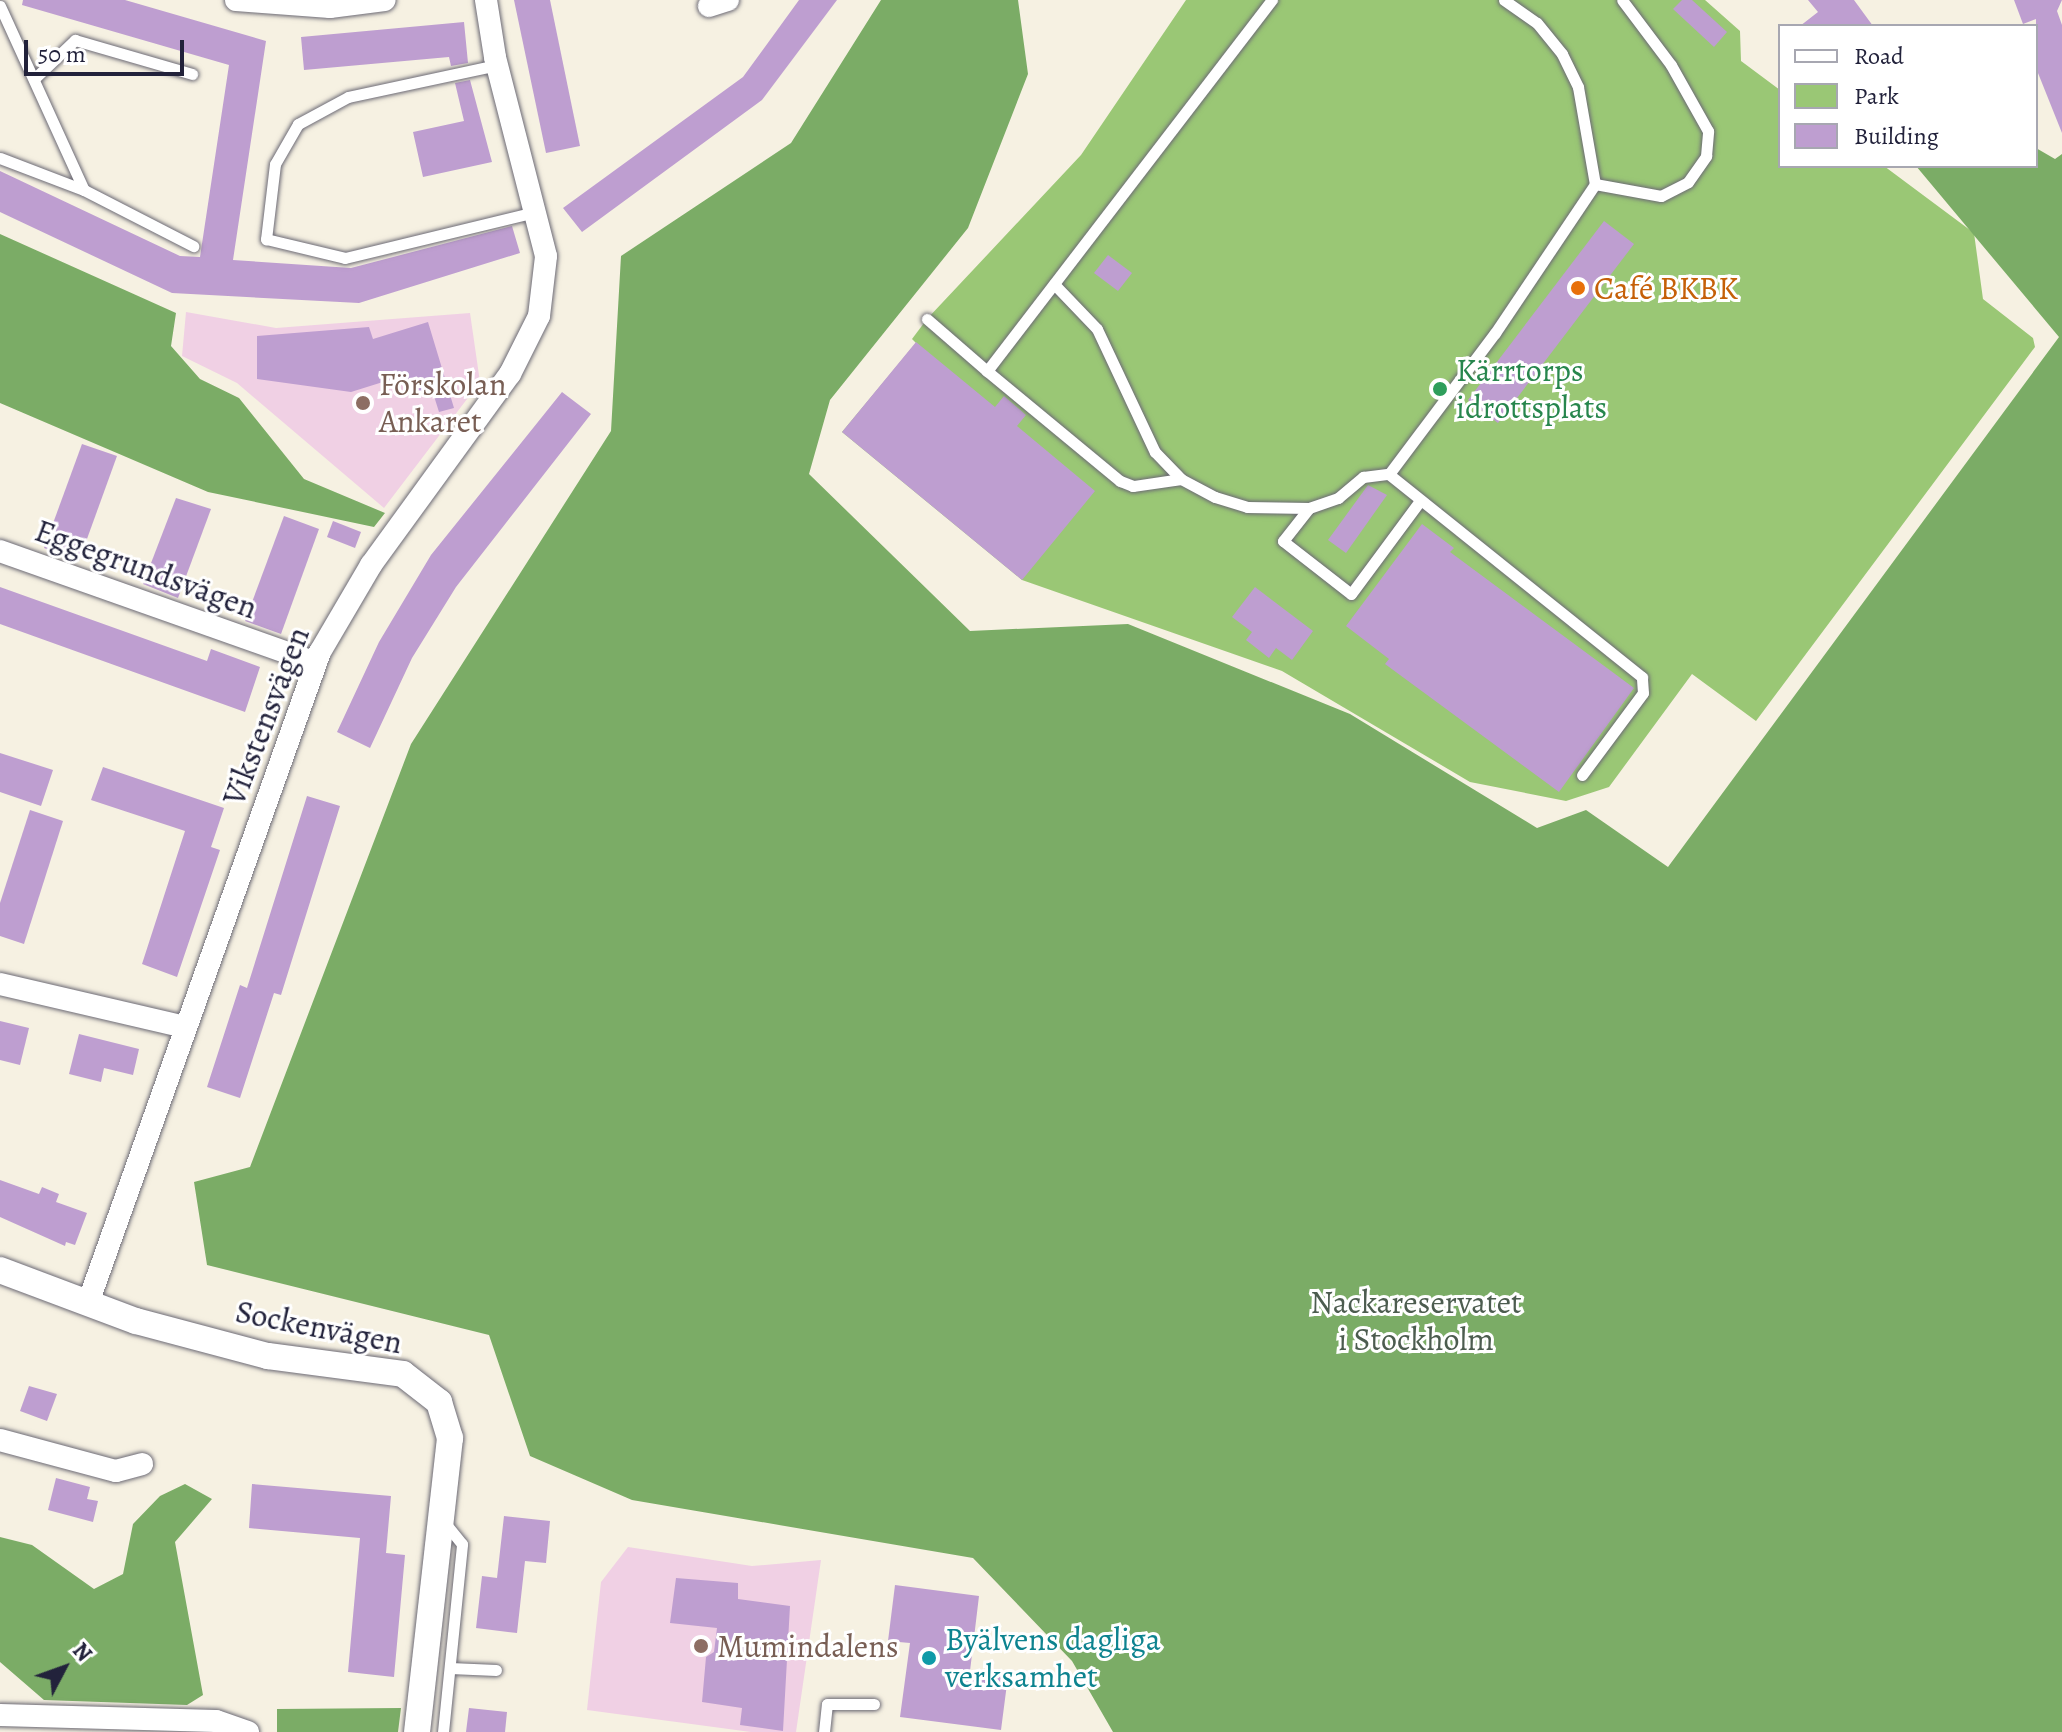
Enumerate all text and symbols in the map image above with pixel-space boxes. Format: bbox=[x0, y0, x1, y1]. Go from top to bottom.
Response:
scale bar bbox=[28, 24, 188, 74]
legend bbox=[1778, 24, 2038, 168]
text: 50 m bbox=[38, 38, 86, 70]
text: Road bbox=[1854, 40, 1904, 72]
text: Park bbox=[1854, 80, 1899, 112]
text: Building bbox=[1854, 120, 1939, 152]
place label: Café BKBK bbox=[1594, 269, 1738, 307]
marker: Café BKBK bbox=[1569, 279, 1587, 297]
place label: Kärrtorps idrottsplats bbox=[1456, 352, 1607, 427]
place label: Förskolan Ankaret bbox=[379, 366, 506, 441]
marker: Kärrtorps idrottsplats bbox=[1431, 380, 1449, 398]
marker: Förskolan Ankaret bbox=[354, 394, 372, 412]
street label: Eggegrundsvägen bbox=[30, 511, 262, 627]
street label: Vikstensvägen bbox=[214, 621, 318, 811]
park label: Nackareservatet i Stockholm bbox=[1310, 1284, 1522, 1359]
street label: Sockenvägen bbox=[232, 1292, 406, 1362]
place label: Byälvens dagliga verksamhet bbox=[945, 1621, 1161, 1696]
place label: Mumindalens bbox=[717, 1627, 899, 1665]
north arrow bbox=[24, 1628, 104, 1708]
text: N bbox=[66, 1636, 99, 1668]
marker: Mumindalens bbox=[692, 1637, 710, 1655]
marker: Byälvens dagliga verksamhet bbox=[920, 1649, 938, 1667]

